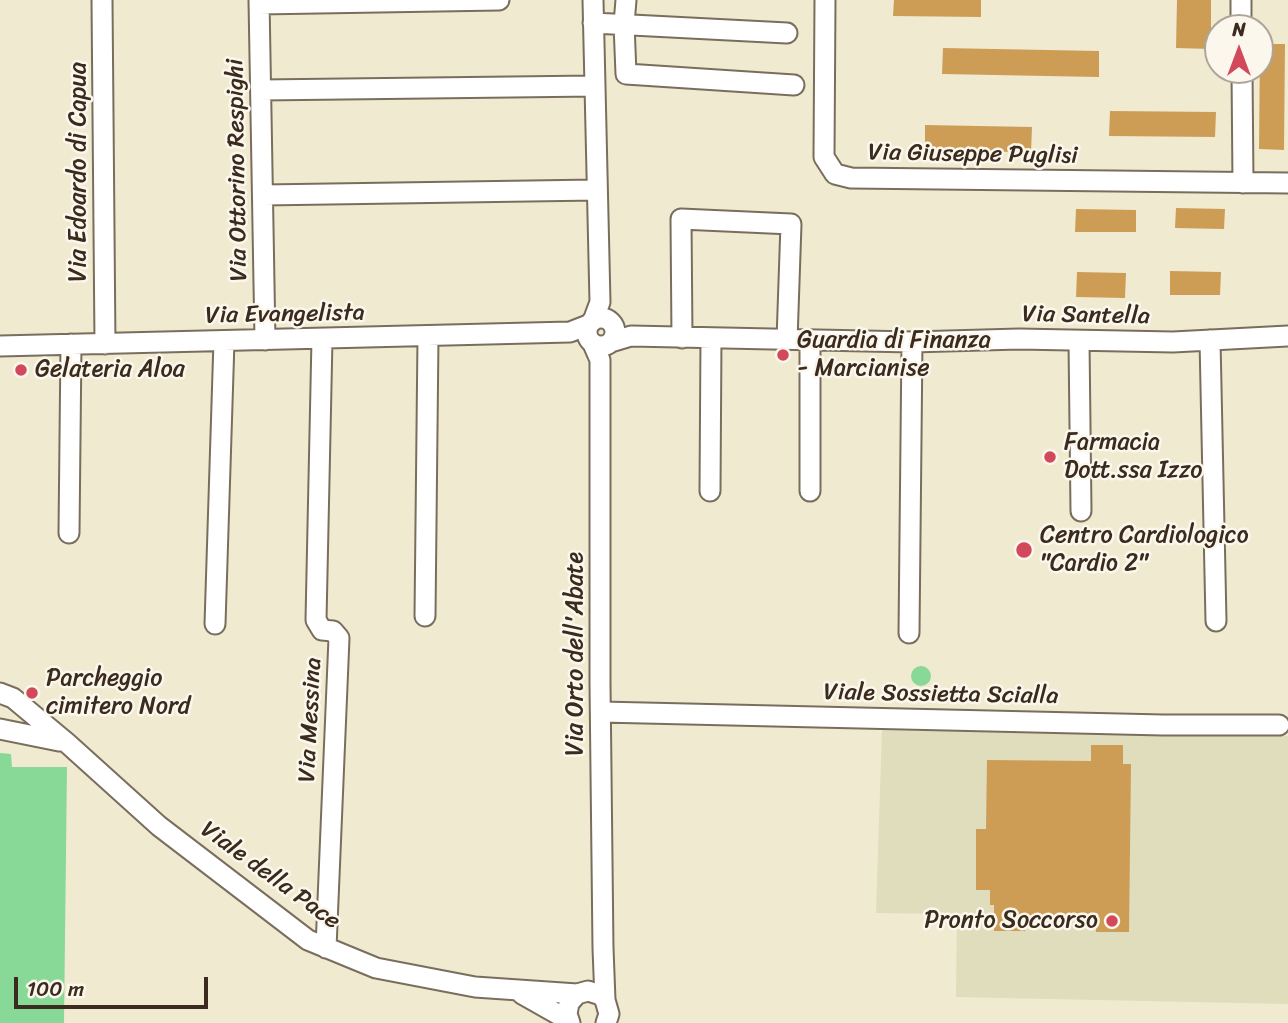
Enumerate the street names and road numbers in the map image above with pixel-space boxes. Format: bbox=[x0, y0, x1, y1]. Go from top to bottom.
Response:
street label: Via Ottorino Respighi bbox=[222, 58, 254, 282]
street label: Via Edoardo di Capua bbox=[65, 62, 93, 282]
street label: Via Giuseppe Puglisi bbox=[868, 139, 1078, 171]
street label: Via Evangelista bbox=[205, 299, 365, 331]
street label: Via Santella bbox=[1022, 300, 1150, 332]
street label: Via Orto dell'Abate bbox=[562, 552, 590, 756]
street label: Via Messina bbox=[293, 657, 329, 783]
street label: Viale Sossietta Scialla bbox=[823, 679, 1059, 711]
street label: Viale della Pace bbox=[195, 816, 345, 936]

